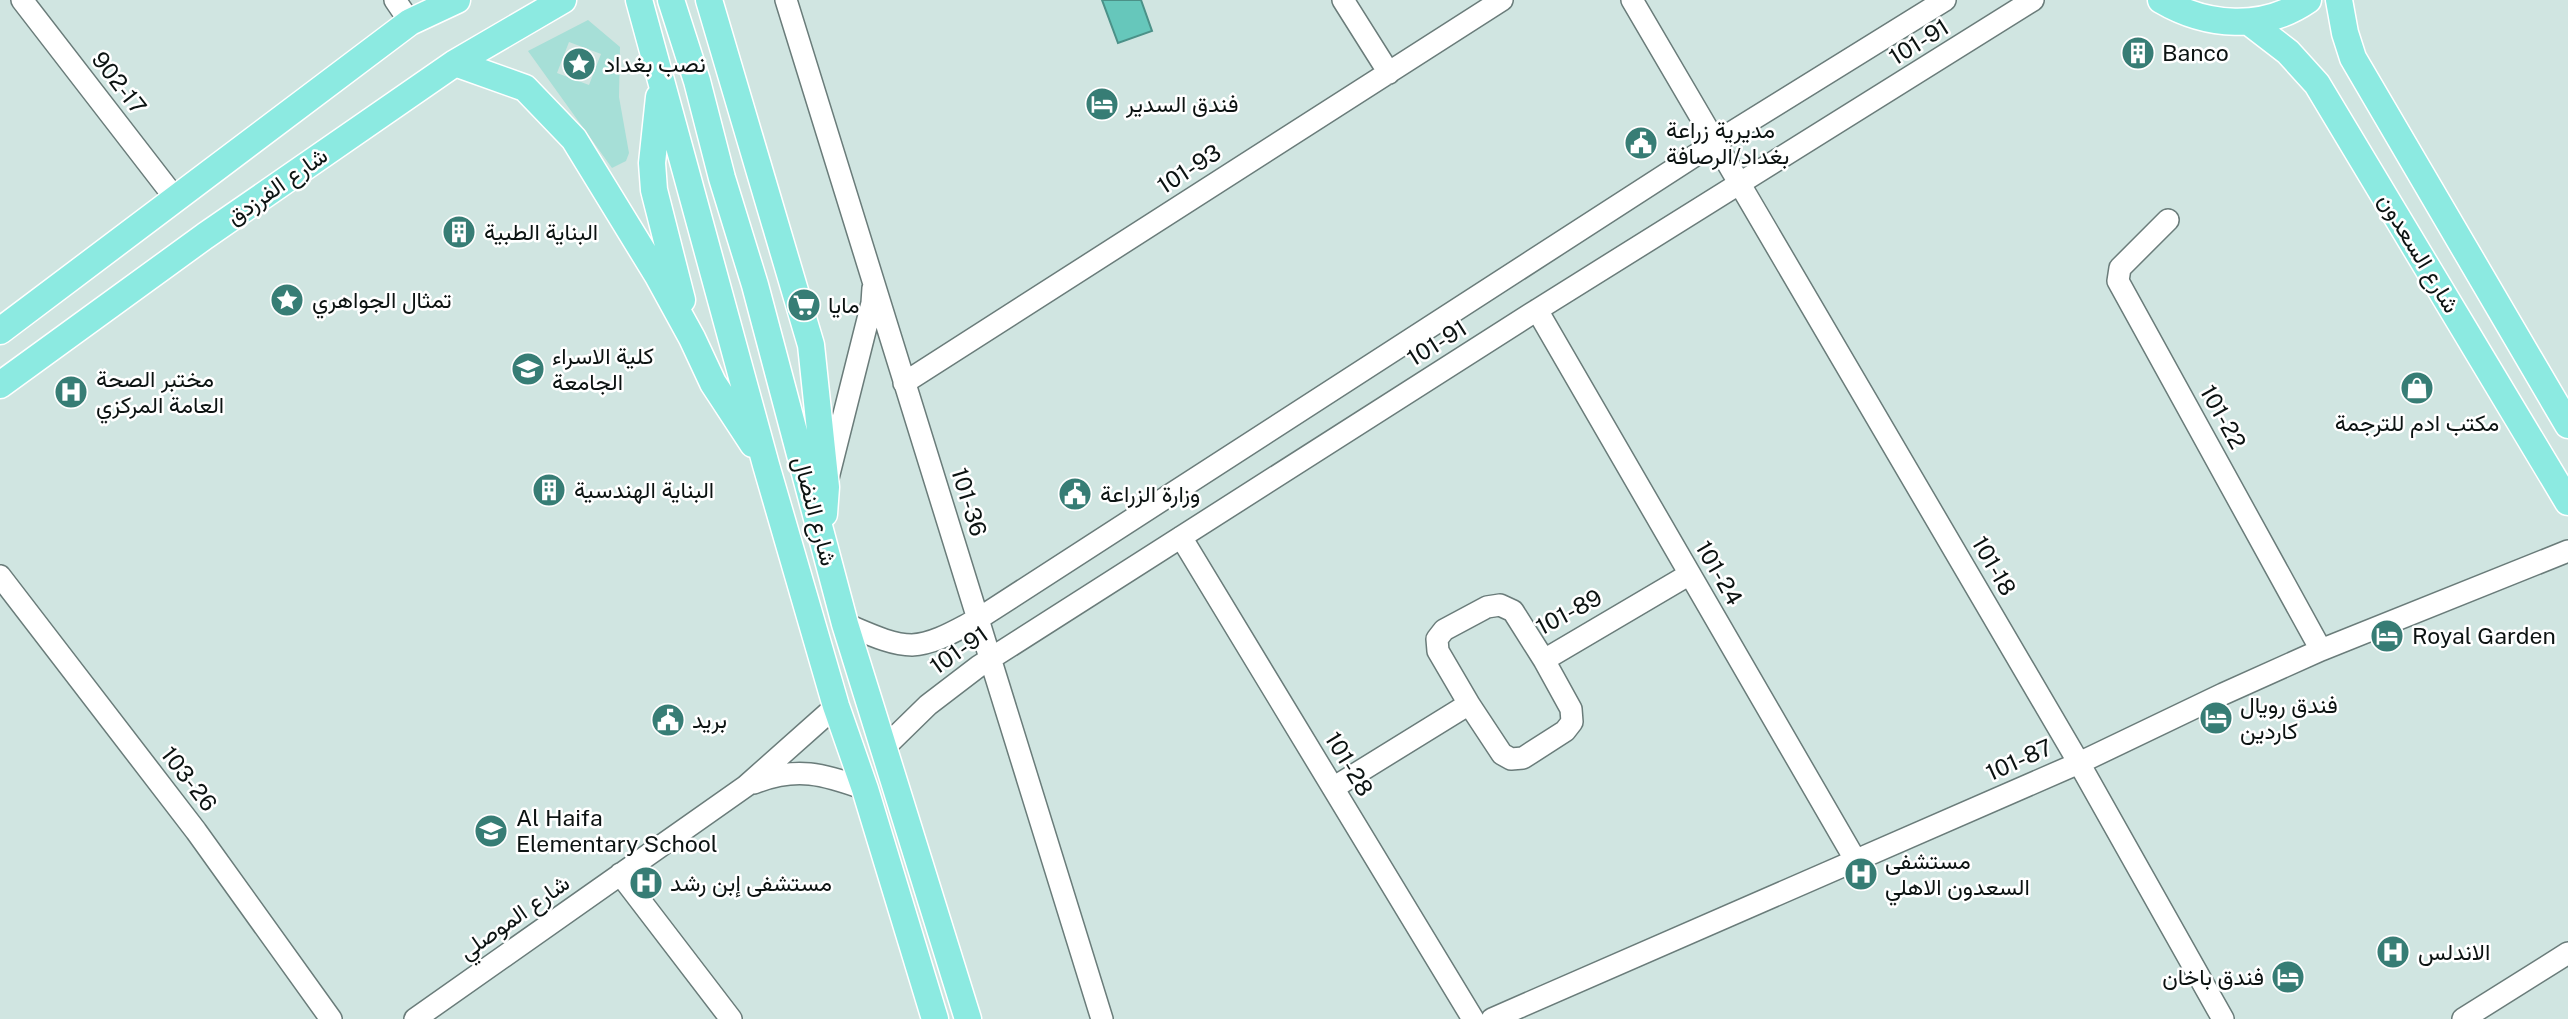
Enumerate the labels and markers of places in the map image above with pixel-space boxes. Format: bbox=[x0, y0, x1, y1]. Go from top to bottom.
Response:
building icon: Banco bbox=[2119, 34, 2157, 72]
place label: Banco bbox=[2162, 39, 2229, 66]
place icon: نصب بغداد bbox=[560, 45, 598, 83]
place label: نصب بغداد bbox=[604, 50, 706, 77]
hotel icon: فندق السدير bbox=[1083, 85, 1121, 123]
place label: فندق السدير bbox=[1125, 90, 1238, 119]
place label: مديرية زراعة بغداد/الرصافة bbox=[1666, 116, 1789, 171]
public building icon: مديرية زراعة بغداد/الرصافة bbox=[1622, 124, 1660, 162]
building icon: البناية الطبية bbox=[440, 213, 478, 251]
place label: البناية الطبية bbox=[484, 218, 598, 245]
place icon: تمثال الجواهري bbox=[268, 281, 306, 319]
place label: تمثال الجواهري bbox=[312, 286, 452, 319]
supermarket icon: مايا bbox=[785, 286, 823, 324]
place label: مايا bbox=[828, 291, 859, 318]
place label: كلية الاسراء الجامعة bbox=[552, 342, 654, 395]
school or university icon: كلية الاسراء الجامعة bbox=[509, 350, 547, 388]
place label: مختبر الصحة العامة المركزي bbox=[96, 365, 224, 424]
shop icon: مكتب ادم للترجمة bbox=[2398, 369, 2436, 407]
hospital icon: مختبر الصحة العامة المركزي bbox=[52, 373, 90, 411]
place label: مكتب ادم للترجمة bbox=[2335, 409, 2499, 438]
building icon: البناية الهندسية bbox=[530, 471, 568, 509]
public building icon: وزارة الزراعة bbox=[1056, 475, 1094, 513]
place label: البناية الهندسية bbox=[574, 476, 714, 505]
place label: وزارة الزراعة bbox=[1100, 480, 1200, 509]
hotel icon: Royal Garden bbox=[2368, 617, 2406, 655]
place label: Royal Garden bbox=[2412, 622, 2556, 649]
place label: فندق رويال كاردين bbox=[2240, 691, 2338, 746]
hotel icon: فندق رويال كاردين bbox=[2197, 699, 2235, 737]
public building icon: بريد bbox=[649, 701, 687, 739]
place label: بريد bbox=[692, 706, 727, 735]
place label: Al Haifa Elementary School bbox=[516, 804, 718, 857]
school or university icon: Al Haifa Elementary School bbox=[472, 812, 510, 850]
place label: مستشفى السعدون الاهلي bbox=[1885, 847, 2030, 906]
hospital icon: مستشفى السعدون الاهلي bbox=[1842, 855, 1880, 893]
hospital icon: مستشفى إبن رشد bbox=[627, 864, 665, 902]
place label: مستشفى إبن رشد bbox=[670, 869, 832, 898]
hospital icon: الاندلس bbox=[2374, 933, 2412, 971]
place label: الاندلس bbox=[2418, 938, 2490, 966]
hotel icon: فندق باخان bbox=[2269, 958, 2307, 996]
place label: فندق باخان bbox=[2162, 963, 2264, 990]

